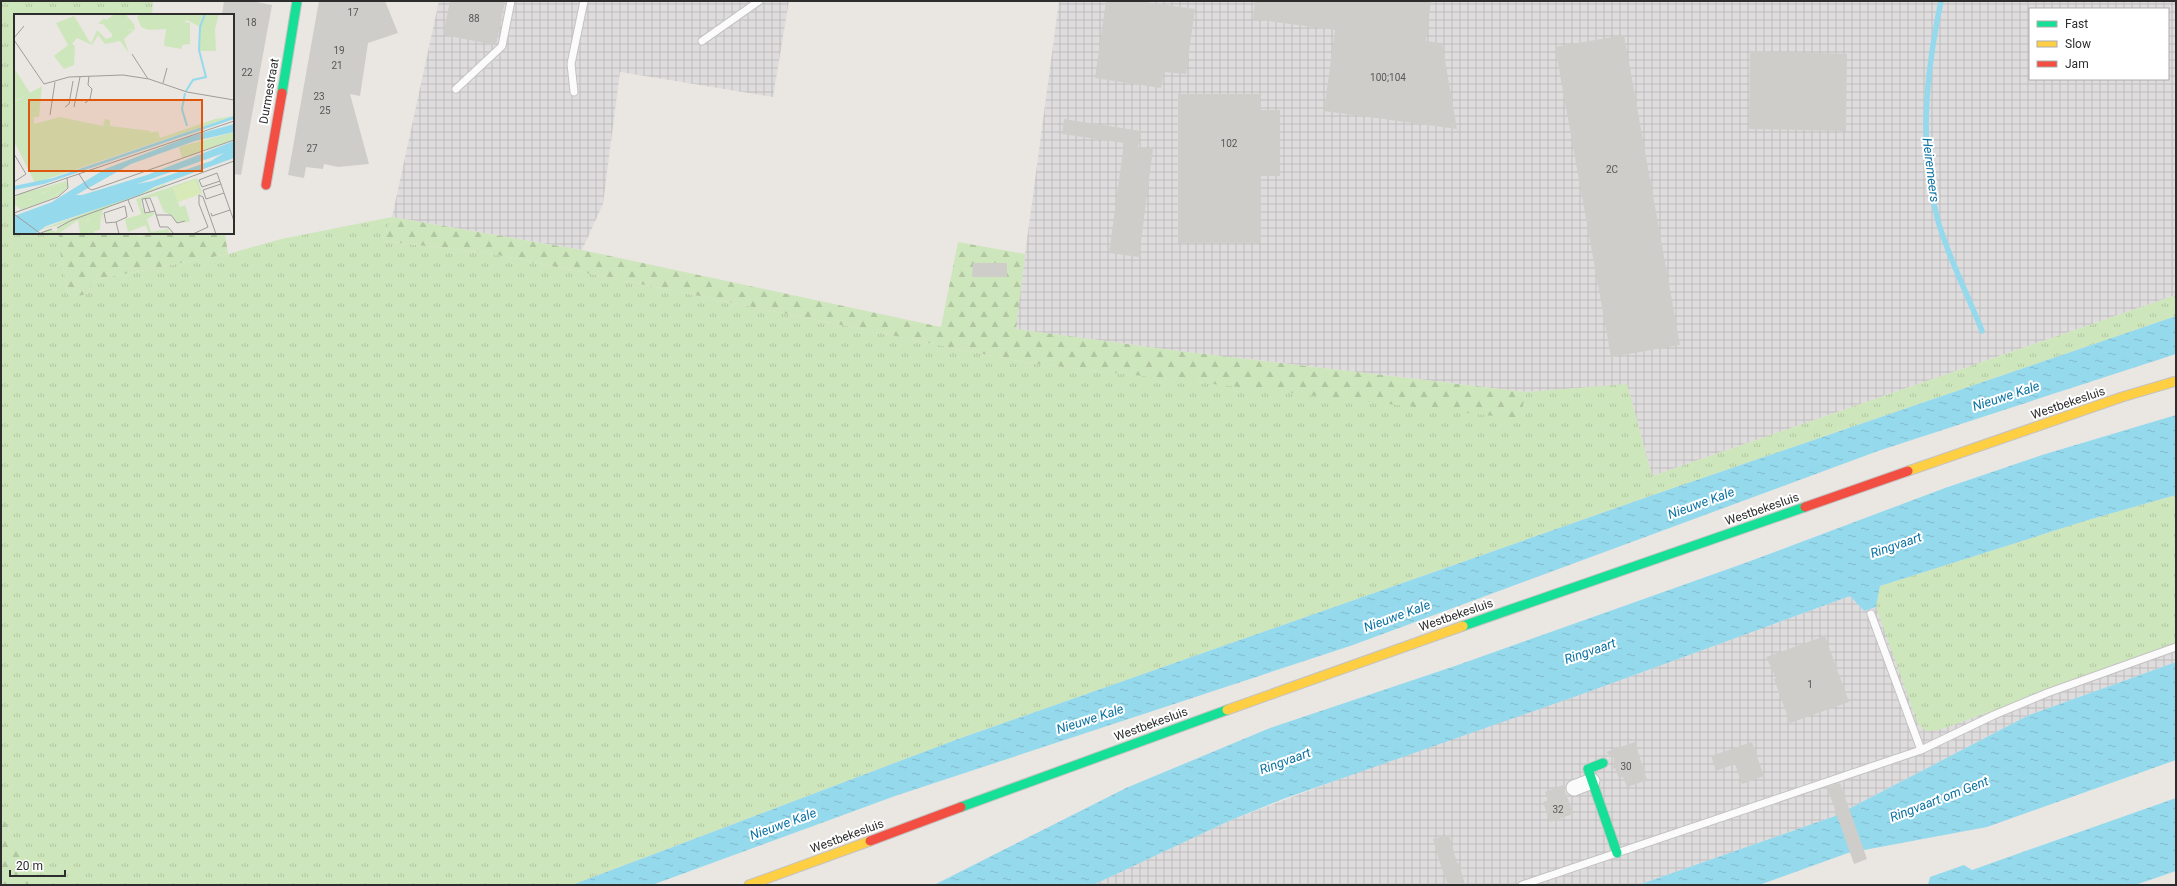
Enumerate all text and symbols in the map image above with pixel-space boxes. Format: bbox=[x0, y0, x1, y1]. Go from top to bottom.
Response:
house number: 17 bbox=[347, 7, 359, 18]
legend bbox=[2029, 8, 2169, 80]
house number: 88 bbox=[468, 13, 480, 24]
inset map bbox=[14, 14, 234, 234]
house number: 18 bbox=[245, 17, 257, 28]
text: Fast bbox=[2065, 17, 2088, 31]
text: Slow bbox=[2065, 37, 2091, 51]
house number: 19 bbox=[333, 45, 345, 56]
street label: Durmestraat bbox=[256, 57, 282, 125]
text: Jam bbox=[2065, 57, 2089, 71]
house number: 21 bbox=[331, 60, 343, 71]
house number: 22 bbox=[241, 67, 253, 78]
house number: 100;104 bbox=[1370, 72, 1406, 83]
house number: 23 bbox=[313, 91, 325, 102]
house number: 25 bbox=[319, 105, 331, 116]
water label: Heiremeers bbox=[1920, 137, 1942, 204]
house number: 102 bbox=[1221, 138, 1238, 149]
house number: 27 bbox=[306, 143, 318, 154]
house number: 2C bbox=[1606, 164, 1619, 175]
water label: Nieuwe Kale bbox=[1971, 378, 2042, 414]
street label: Westbekesluis bbox=[2029, 384, 2107, 422]
water label: Nieuwe Kale bbox=[1666, 484, 1737, 522]
street label: Westbekesluis bbox=[1723, 490, 1801, 528]
water label: Ringvaart bbox=[1868, 529, 1924, 561]
street label: Westbekesluis bbox=[1417, 596, 1495, 634]
water label: Nieuwe Kale bbox=[1362, 597, 1433, 635]
water label: Ringvaart bbox=[1562, 635, 1618, 667]
house number: 1 bbox=[1807, 679, 1813, 690]
water label: Nieuwe Kale bbox=[1055, 701, 1126, 737]
street label: Westbekesluis bbox=[1112, 704, 1190, 744]
water label: Ringvaart bbox=[1257, 745, 1313, 777]
house number: 30 bbox=[1620, 761, 1632, 772]
water label: Ringvaart om Gent bbox=[1888, 773, 1991, 825]
house number: 32 bbox=[1552, 804, 1564, 815]
water label: Nieuwe Kale bbox=[748, 805, 819, 843]
street label: Westbekesluis bbox=[808, 816, 886, 856]
scale bar bbox=[10, 852, 65, 878]
text: 20 m bbox=[16, 859, 43, 873]

